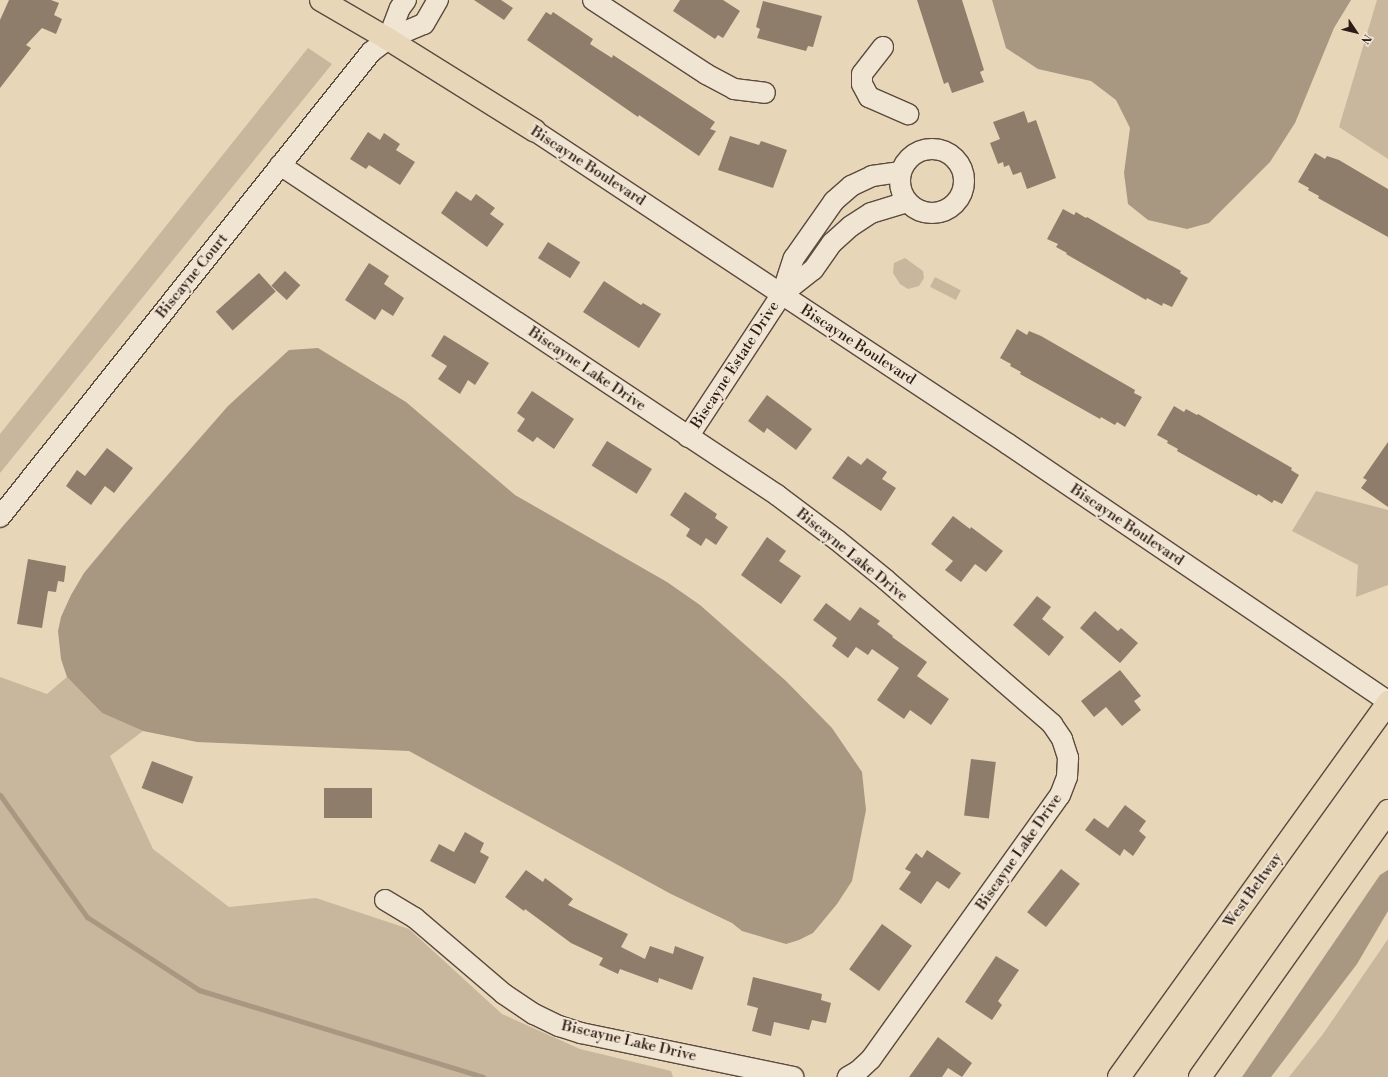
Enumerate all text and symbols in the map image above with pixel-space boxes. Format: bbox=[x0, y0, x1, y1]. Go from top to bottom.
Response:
north arrow bbox=[1336, 12, 1376, 52]
text: N bbox=[1358, 31, 1374, 46]
street label: Biscayne Boulevard bbox=[527, 122, 649, 210]
street label: Biscayne Court bbox=[152, 230, 232, 322]
street label: Biscayne Estate Drive bbox=[687, 298, 783, 432]
street label: Biscayne Boulevard bbox=[797, 301, 919, 389]
street label: Biscayne Lake Drive bbox=[525, 323, 649, 415]
street label: Biscayne Boulevard bbox=[1067, 480, 1187, 570]
street label: Biscayne Lake Drive bbox=[793, 505, 911, 605]
street label: Biscayne Lake Drive bbox=[972, 790, 1066, 914]
street label: West Beltway bbox=[1220, 849, 1286, 931]
street label: Biscayne Lake Drive bbox=[560, 1017, 698, 1065]

